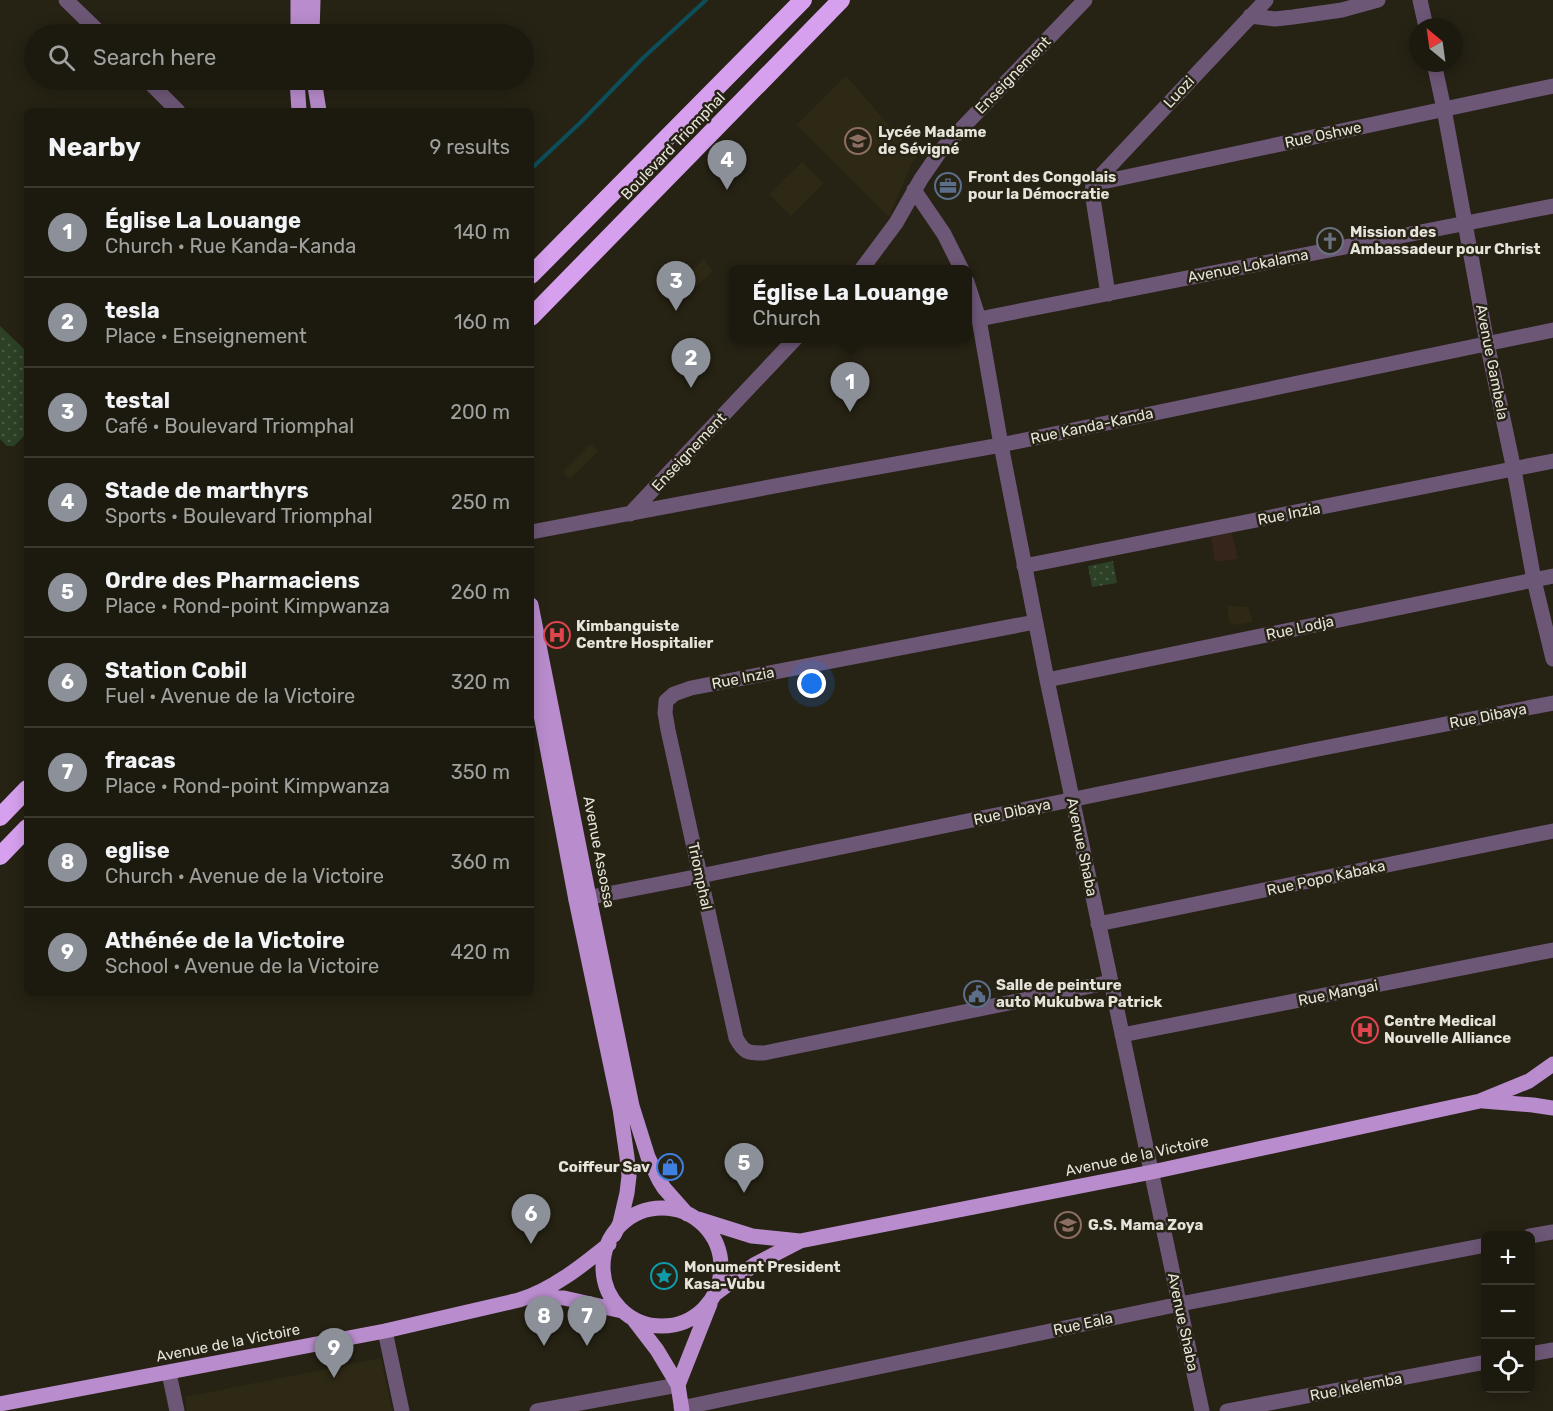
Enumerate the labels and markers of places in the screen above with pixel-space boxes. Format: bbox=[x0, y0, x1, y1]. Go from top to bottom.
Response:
place label: Lycée Madame de Sévigné bbox=[878, 123, 986, 158]
school or university icon: Lycée Madame de Sévigné bbox=[843, 126, 873, 156]
pin: 4 bbox=[708, 140, 746, 190]
place label: Front des Congolais pour la Démocratie bbox=[968, 168, 1116, 203]
office icon: Front des Congolais pour la Démocratie bbox=[933, 171, 963, 201]
place label: Mission des Ambassadeur pour Christ bbox=[1350, 223, 1541, 258]
church icon: Mission des Ambassadeur pour Christ bbox=[1315, 226, 1345, 256]
pin: 3 bbox=[656, 262, 696, 311]
pin: 2 bbox=[672, 338, 710, 388]
pin: 1 bbox=[830, 362, 870, 412]
place label: Kimbanguiste Centre Hospitalier bbox=[576, 617, 714, 652]
hospital icon: Kimbanguiste Centre Hospitalier bbox=[542, 620, 572, 650]
place label: Salle de peinture auto Mukubwa Patrick bbox=[996, 976, 1163, 1011]
public building icon: Salle de peinture auto Mukubwa Patrick bbox=[962, 979, 992, 1009]
place label: Centre Medical Nouvelle Alliance bbox=[1384, 1012, 1511, 1047]
hospital icon: Centre Medical Nouvelle Alliance bbox=[1350, 1015, 1380, 1045]
pin: 5 bbox=[724, 1144, 764, 1193]
shop icon: Coiffeur Sav bbox=[655, 1152, 685, 1182]
place label: Coiffeur Sav bbox=[558, 1158, 650, 1176]
pin: 6 bbox=[512, 1194, 550, 1244]
school or university icon: G.S. Mama Zoya bbox=[1053, 1210, 1083, 1240]
place label: G.S. Mama Zoya bbox=[1088, 1216, 1203, 1234]
place label: Monument President Kasa-Vubu bbox=[684, 1258, 841, 1293]
place icon: Monument President Kasa-Vubu bbox=[649, 1261, 679, 1291]
pin: 8 bbox=[524, 1296, 564, 1346]
pin: 7 bbox=[568, 1296, 606, 1346]
pin: 9 bbox=[314, 1328, 354, 1378]

